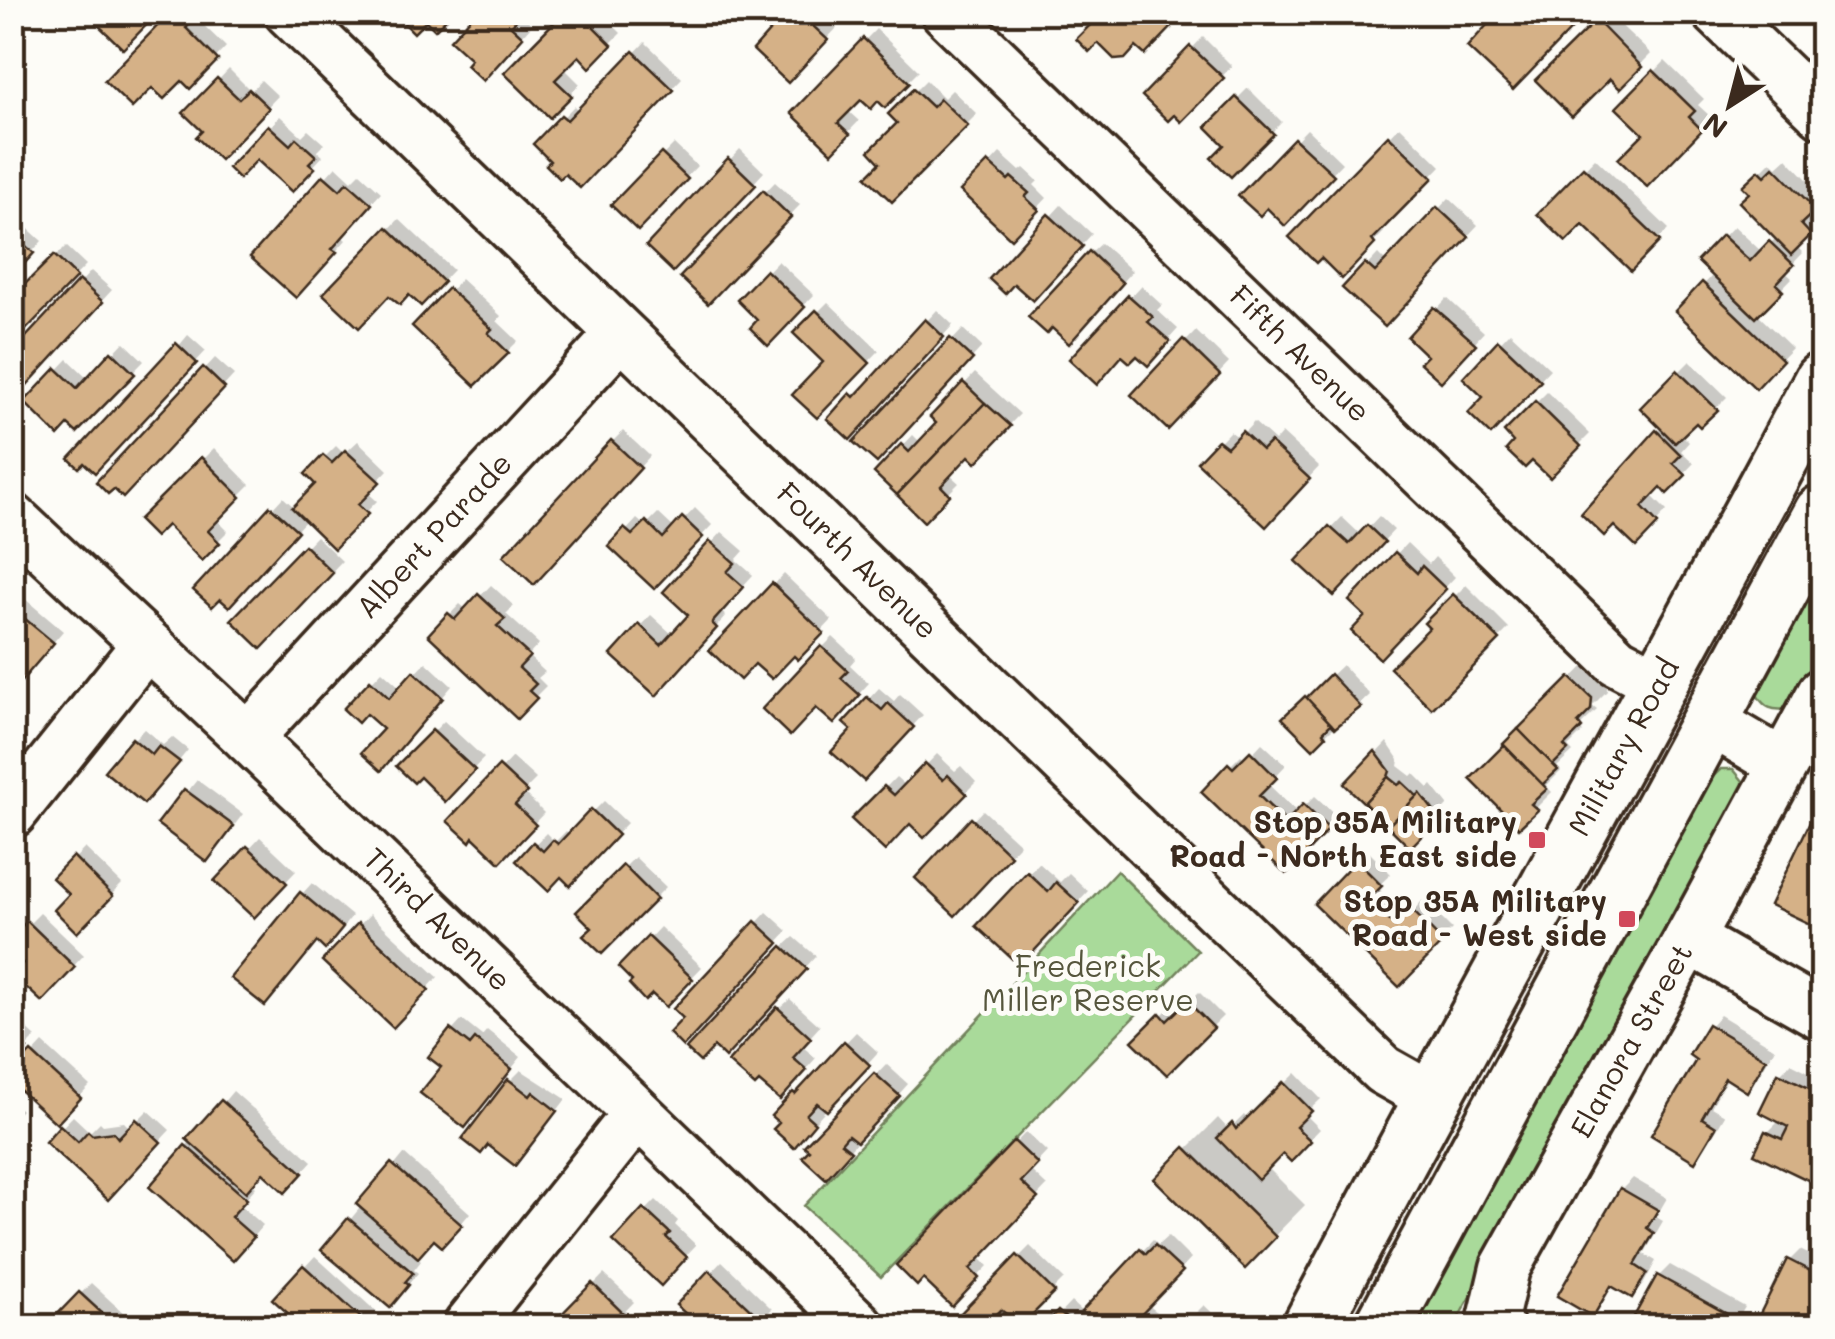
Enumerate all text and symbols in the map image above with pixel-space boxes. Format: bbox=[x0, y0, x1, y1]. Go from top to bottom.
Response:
north arrow bbox=[1680, 55, 1780, 155]
text: N bbox=[1696, 105, 1734, 147]
street label: Fifth Avenue bbox=[1222, 275, 1380, 430]
street label: Albert Parade bbox=[346, 443, 520, 626]
street label: Fourth Avenue bbox=[769, 473, 948, 647]
street label: Military Road bbox=[1558, 650, 1687, 842]
place label: Stop 35A Military Road - North East side bbox=[1169, 801, 1517, 875]
marker: Stop 35A Military Road - North East side bbox=[1526, 829, 1548, 851]
street label: Third Avenue bbox=[356, 838, 521, 999]
place label: Stop 35A Military Road - West side bbox=[1343, 880, 1607, 954]
marker: Stop 35A Military Road - West side bbox=[1616, 908, 1638, 930]
street label: Elanora Street bbox=[1560, 935, 1701, 1144]
park label: Frederick Miller Reserve bbox=[982, 945, 1194, 1019]

